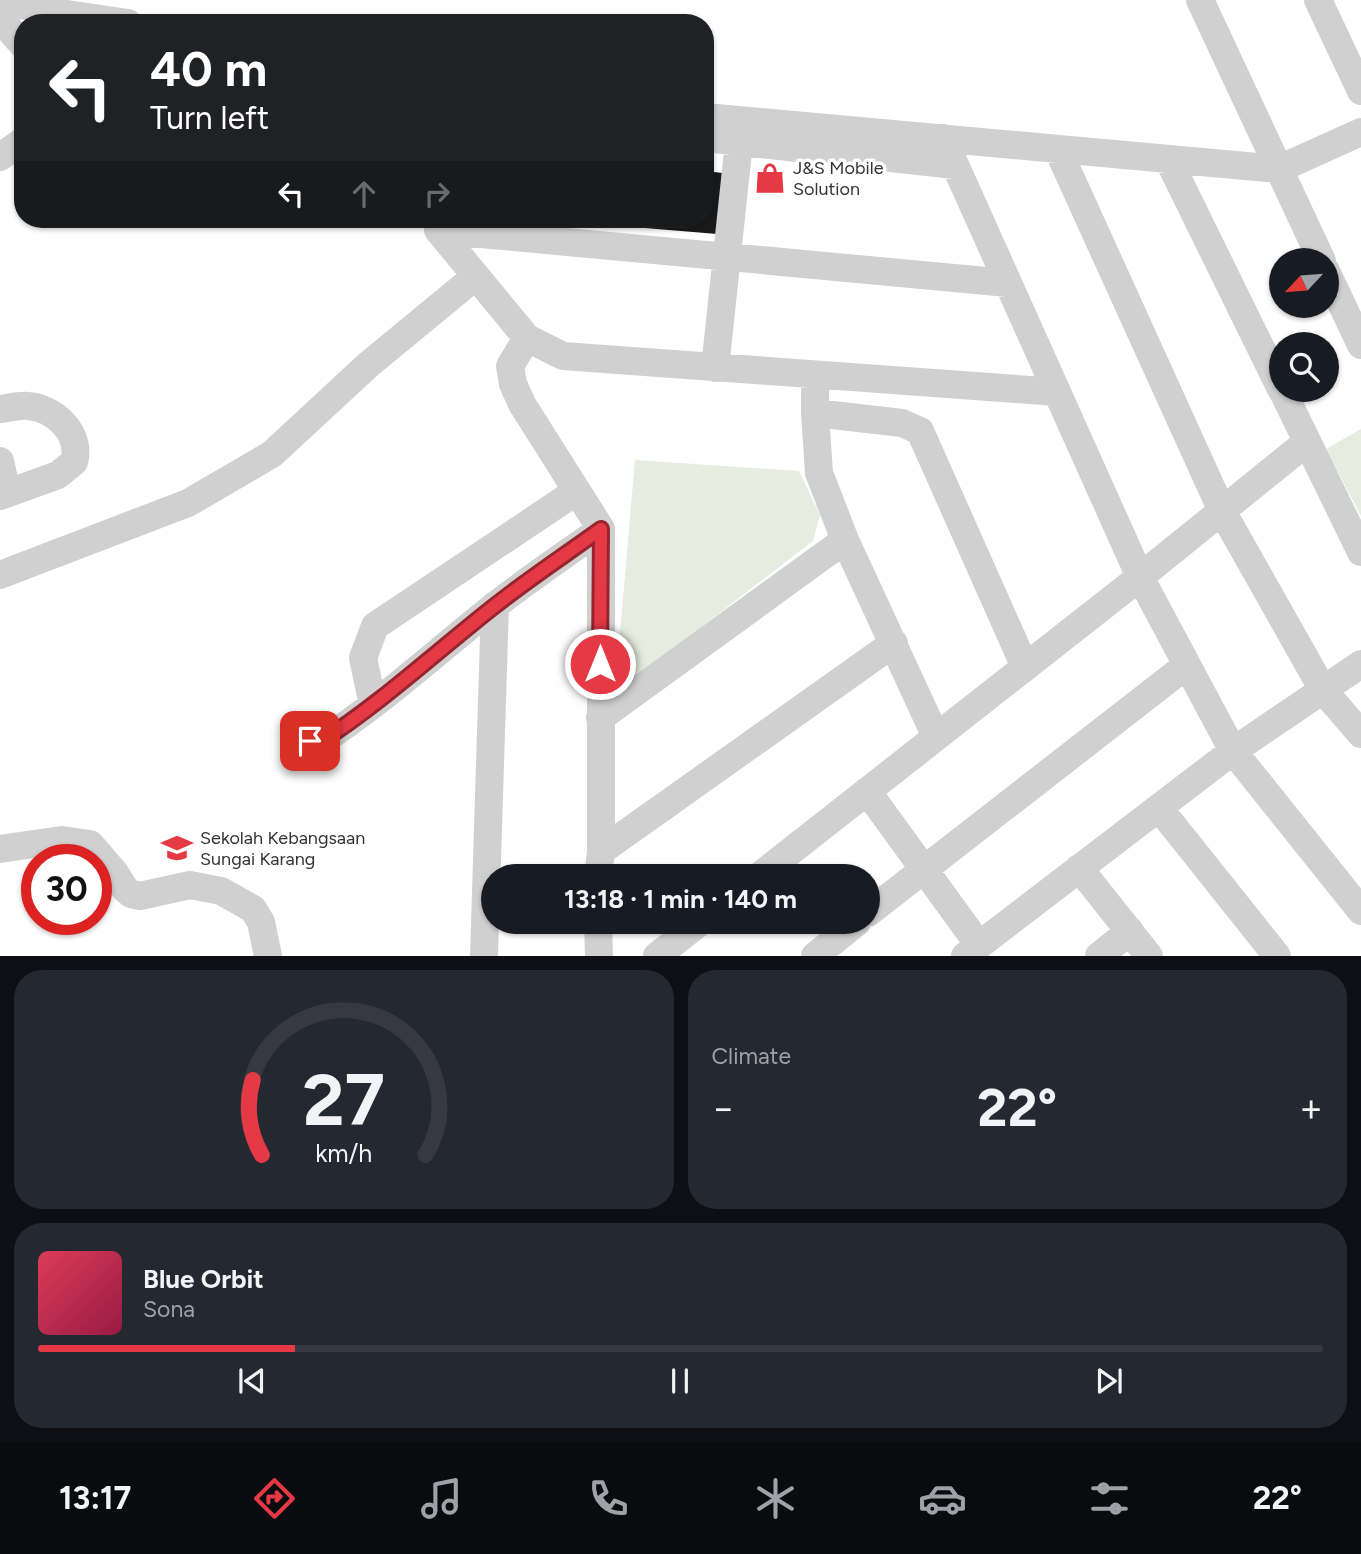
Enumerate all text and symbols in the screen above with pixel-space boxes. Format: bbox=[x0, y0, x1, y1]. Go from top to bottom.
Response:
text: 40 m bbox=[150, 39, 267, 98]
icon: left bbox=[35, 42, 126, 133]
text: Turn left bbox=[150, 99, 269, 137]
place label: J&S Mobile Solution bbox=[793, 157, 884, 200]
shop icon: J&S Mobile Solution bbox=[753, 161, 787, 195]
icon: left bbox=[272, 175, 310, 213]
icon: ahead bbox=[345, 175, 383, 213]
icon: right bbox=[418, 175, 456, 213]
north arrow bbox=[1269, 248, 1339, 318]
map controls bbox=[1269, 248, 1339, 402]
button: search bbox=[1269, 332, 1339, 402]
position arrow bbox=[563, 627, 637, 701]
pin bbox=[280, 711, 340, 771]
icon: arrive bbox=[291, 722, 329, 760]
place label: Sekolah Kebangsaan Sungai Karang bbox=[200, 827, 365, 870]
school or university icon: Sekolah Kebangsaan Sungai Karang bbox=[160, 831, 194, 865]
speed limit sign: 30 bbox=[21, 844, 112, 935]
text: 13:18 · 1 min · 140 m bbox=[564, 883, 797, 915]
text: Climate bbox=[712, 1042, 791, 1070]
text: 27 bbox=[302, 1057, 385, 1144]
text: 22° bbox=[977, 1077, 1057, 1139]
text: − bbox=[712, 1085, 735, 1131]
text: + bbox=[1299, 1085, 1323, 1131]
text: km/h bbox=[315, 1138, 372, 1168]
text: Blue Orbit bbox=[143, 1263, 264, 1295]
text: Sona bbox=[143, 1295, 195, 1323]
icon: previous bbox=[233, 1362, 271, 1400]
icon: pause bbox=[661, 1362, 699, 1400]
icon: next bbox=[1090, 1362, 1128, 1400]
icon: directions bbox=[250, 1474, 299, 1523]
icon: music bbox=[417, 1474, 466, 1523]
icon: phone bbox=[584, 1474, 633, 1523]
icon: climate bbox=[751, 1474, 800, 1523]
icon: car bbox=[918, 1474, 967, 1523]
icon: filters bbox=[1085, 1474, 1134, 1523]
text: 13:17 bbox=[59, 1479, 131, 1517]
text: 22° bbox=[1253, 1479, 1302, 1517]

